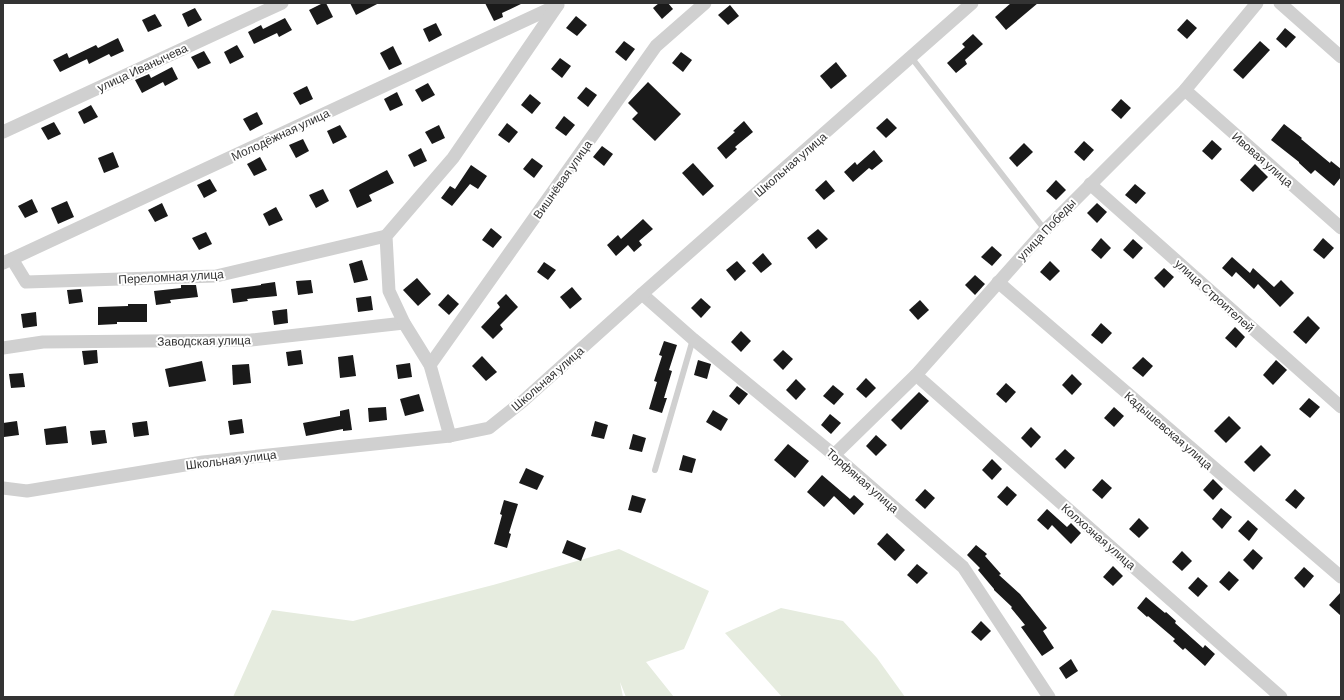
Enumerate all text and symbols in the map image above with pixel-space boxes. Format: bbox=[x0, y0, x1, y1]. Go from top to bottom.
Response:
street label: улица Иванычева bbox=[95, 40, 190, 95]
street label: Молодёжная улица bbox=[229, 105, 332, 164]
street label: Школьная улица bbox=[751, 129, 830, 200]
street label: Ивовая улица bbox=[1229, 129, 1297, 190]
street label: Вишнёвая улица bbox=[530, 137, 595, 221]
street label: улица Победы bbox=[1014, 195, 1079, 264]
street label: улица Строителей bbox=[1172, 256, 1257, 335]
street label: Переломная улица bbox=[118, 266, 224, 287]
street label: Заводская улица bbox=[157, 332, 251, 349]
street label: Школьная улица bbox=[508, 343, 587, 414]
street label: Кадышевская улица bbox=[1122, 388, 1216, 473]
street label: Торфяная улица bbox=[823, 445, 902, 516]
street label: Школьная улица bbox=[185, 446, 278, 472]
street label: Колхозная улица bbox=[1058, 500, 1139, 573]

